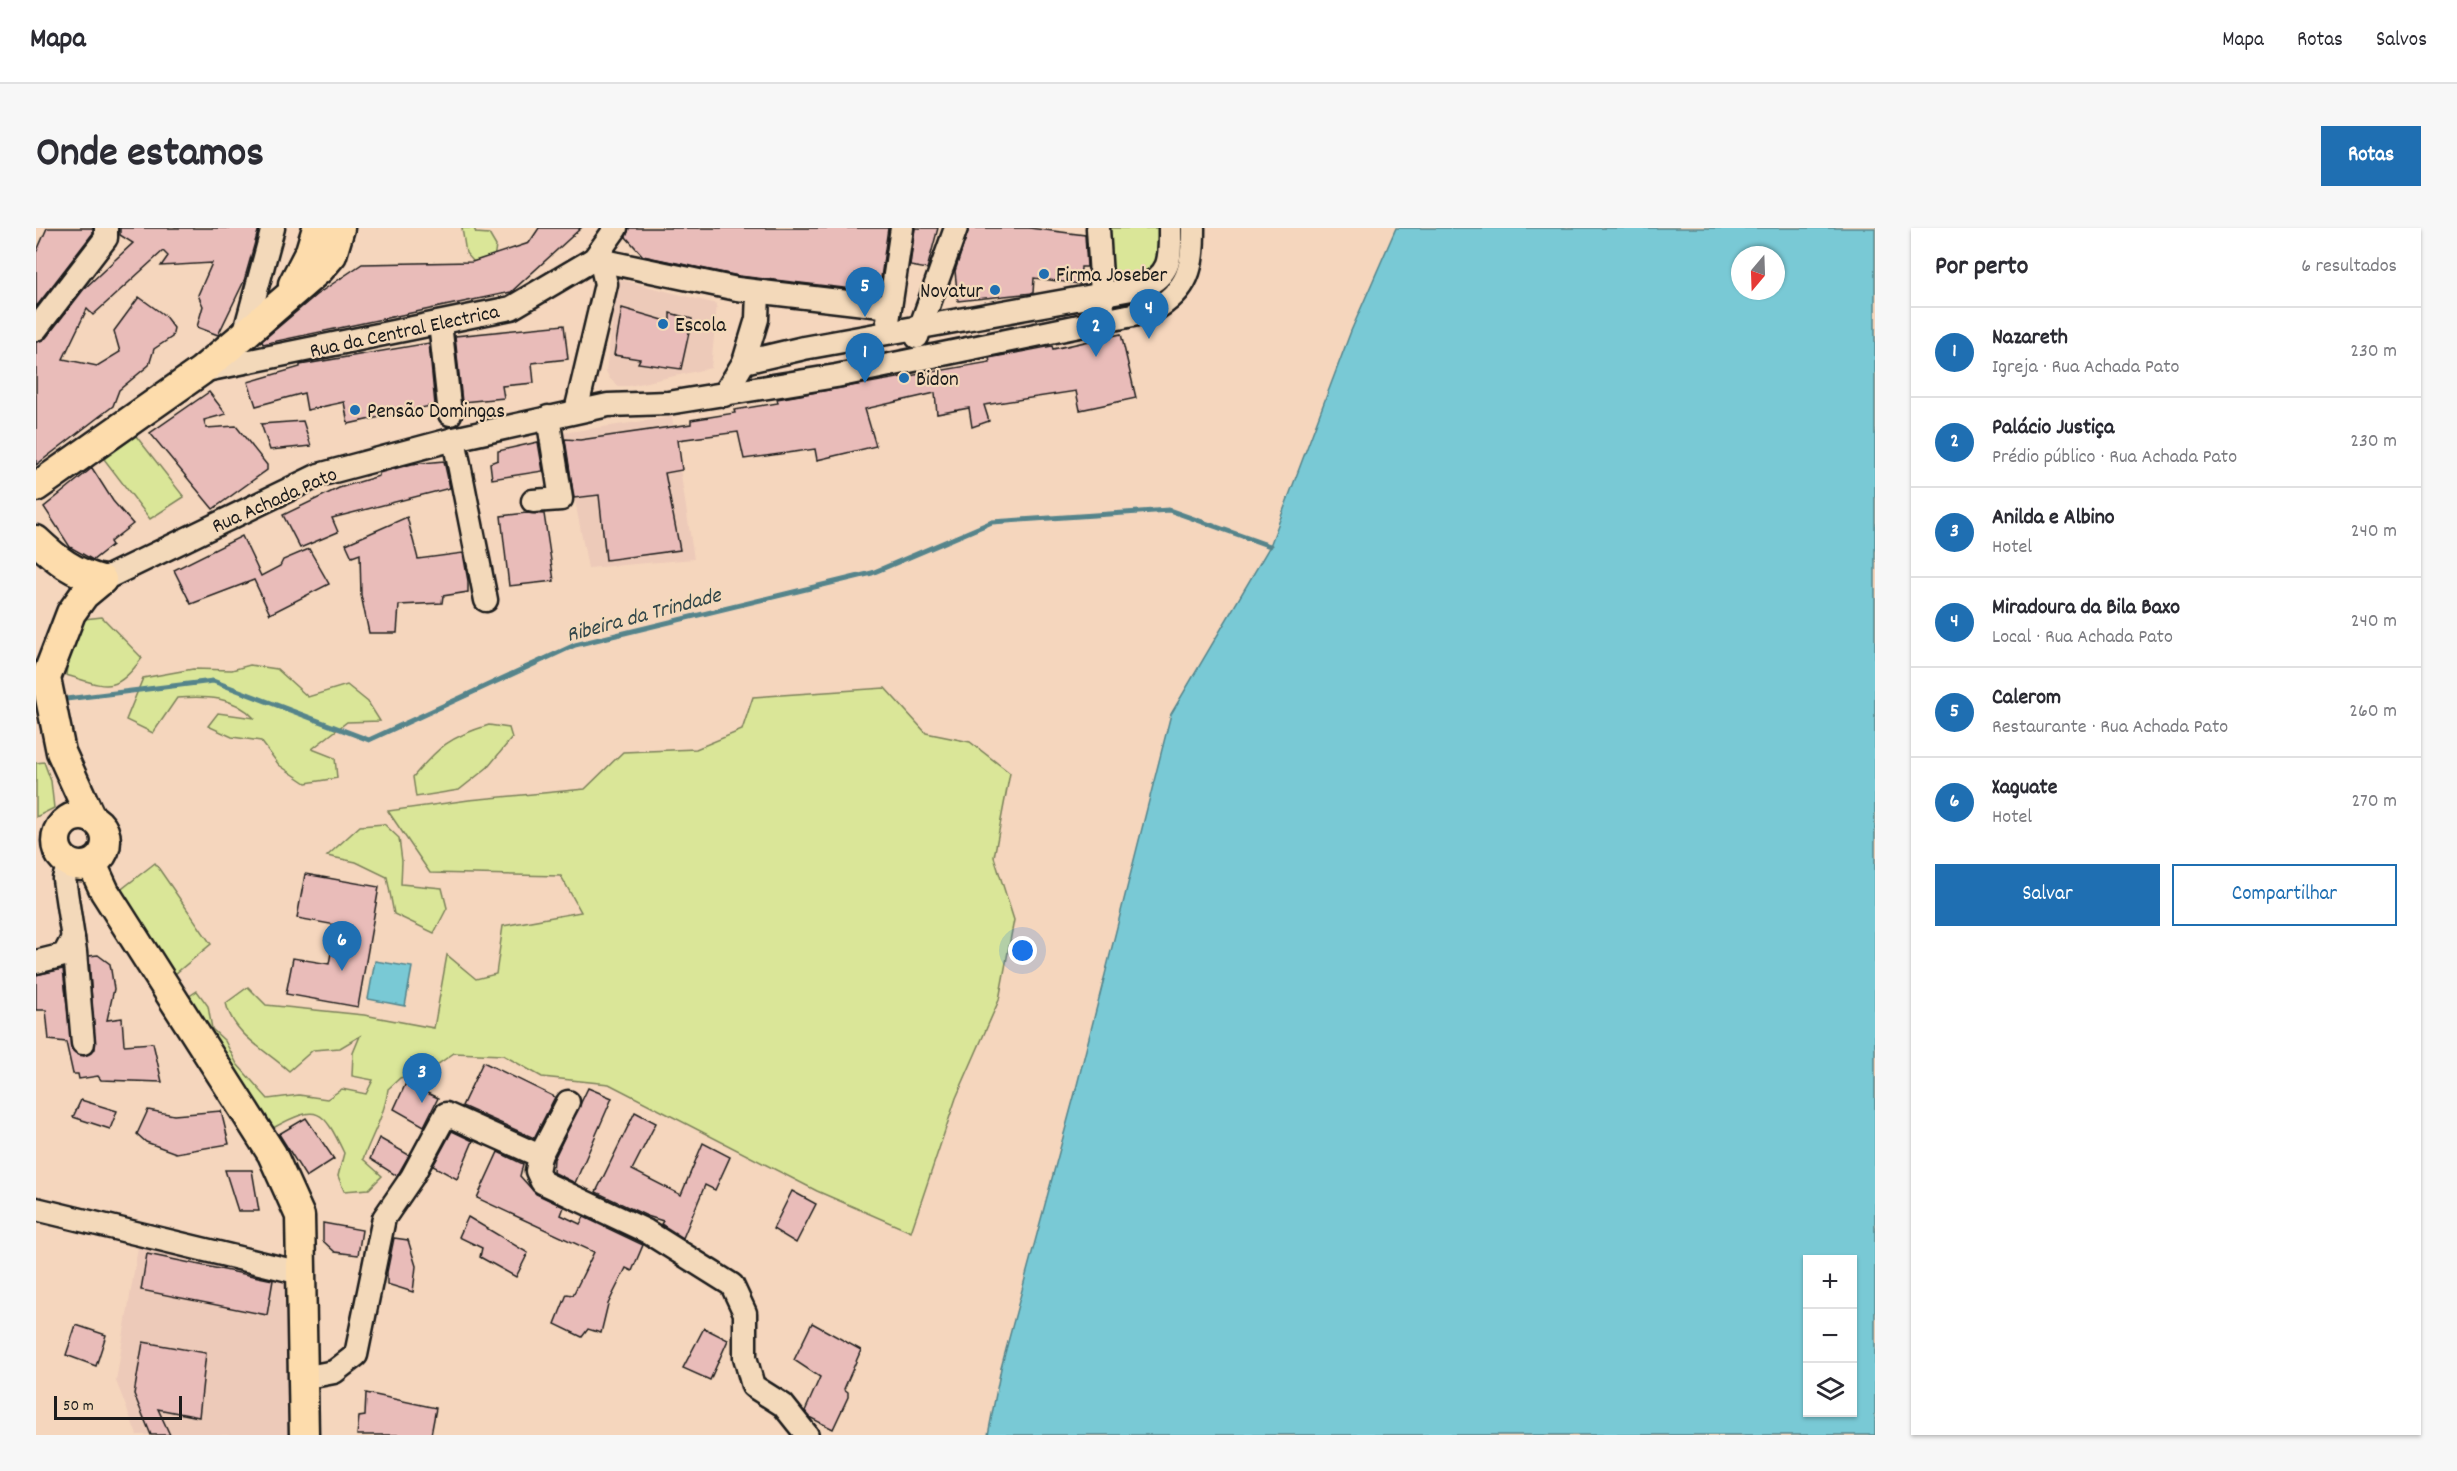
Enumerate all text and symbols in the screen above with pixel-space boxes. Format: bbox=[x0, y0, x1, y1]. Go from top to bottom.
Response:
text: Mapa bbox=[30, 21, 86, 61]
text: Mapa bbox=[2222, 26, 2264, 56]
text: Rotas bbox=[2297, 26, 2343, 56]
text: Salvos bbox=[2376, 26, 2427, 56]
text: Onde estamos bbox=[36, 126, 264, 186]
button: Rotas bbox=[2321, 126, 2421, 186]
north arrow bbox=[1731, 246, 1785, 300]
text: Por perto bbox=[1935, 249, 2028, 286]
text: 6 resultados bbox=[2301, 253, 2397, 281]
place label: Firma Joseber bbox=[1056, 262, 1167, 292]
marker: Firma Joseber bbox=[1037, 267, 1051, 281]
pin: 5 bbox=[846, 268, 884, 317]
place label: Novatur bbox=[920, 278, 983, 308]
marker: Novatur bbox=[988, 283, 1002, 297]
pin: 4 bbox=[1130, 290, 1168, 339]
street label: Rua da Central Electrica bbox=[307, 298, 503, 368]
pin: 2 bbox=[1076, 308, 1116, 357]
place label: Escola bbox=[675, 312, 727, 342]
marker: Escola bbox=[656, 317, 670, 331]
text: Nazareth bbox=[1992, 323, 2068, 354]
pin: 1 bbox=[846, 334, 884, 383]
text: 1 bbox=[1952, 338, 1957, 366]
text: 230 m bbox=[2350, 338, 2397, 366]
text: Igreja · Rua Achada Pato bbox=[1992, 354, 2179, 382]
place label: Bidon bbox=[916, 366, 959, 396]
marker: Bidon bbox=[897, 371, 911, 385]
place label: Pensão Domingas bbox=[367, 398, 505, 428]
marker: Pensão Domingas bbox=[348, 403, 362, 417]
text: Palácio Justiça bbox=[1992, 413, 2114, 444]
text: 2 bbox=[1950, 428, 1959, 456]
text: 230 m bbox=[2350, 428, 2397, 456]
text: Prédio público · Rua Achada Pato bbox=[1992, 444, 2237, 472]
street label: Rua Achada Pato bbox=[208, 461, 343, 543]
text: Anilda e Albino bbox=[1992, 503, 2115, 534]
text: 3 bbox=[1950, 518, 1959, 546]
text: 240 m bbox=[2351, 518, 2397, 546]
text: Hotel bbox=[1992, 534, 2032, 562]
water label: Ribeira da Trindade bbox=[563, 580, 726, 652]
text: Miradoura da Bila Baxo bbox=[1992, 593, 2180, 624]
text: 4 bbox=[1950, 608, 1959, 636]
text: 240 m bbox=[2351, 608, 2397, 636]
text: Local · Rua Achada Pato bbox=[1992, 624, 2173, 652]
text: Calerom bbox=[1992, 683, 2061, 714]
text: 5 bbox=[1950, 698, 1959, 726]
text: 260 m bbox=[2349, 698, 2397, 726]
text: Restaurante · Rua Achada Pato bbox=[1992, 714, 2228, 742]
text: Xaguate bbox=[1992, 773, 2057, 804]
text: 6 bbox=[1950, 788, 1959, 816]
text: 270 m bbox=[2351, 788, 2397, 816]
text: Hotel bbox=[1992, 804, 2032, 832]
button: Salvar bbox=[1935, 864, 2160, 926]
button: Compartilhar bbox=[2172, 864, 2397, 926]
pin: 6 bbox=[322, 922, 362, 971]
your location bbox=[1008, 936, 1037, 965]
pin: 3 bbox=[402, 1054, 442, 1103]
map controls bbox=[1803, 1255, 1857, 1417]
button: + bbox=[1803, 1255, 1857, 1309]
button: − bbox=[1803, 1309, 1857, 1363]
button: layers bbox=[1803, 1363, 1857, 1417]
scale bar bbox=[54, 1393, 182, 1420]
text: 50 m bbox=[63, 1395, 94, 1418]

